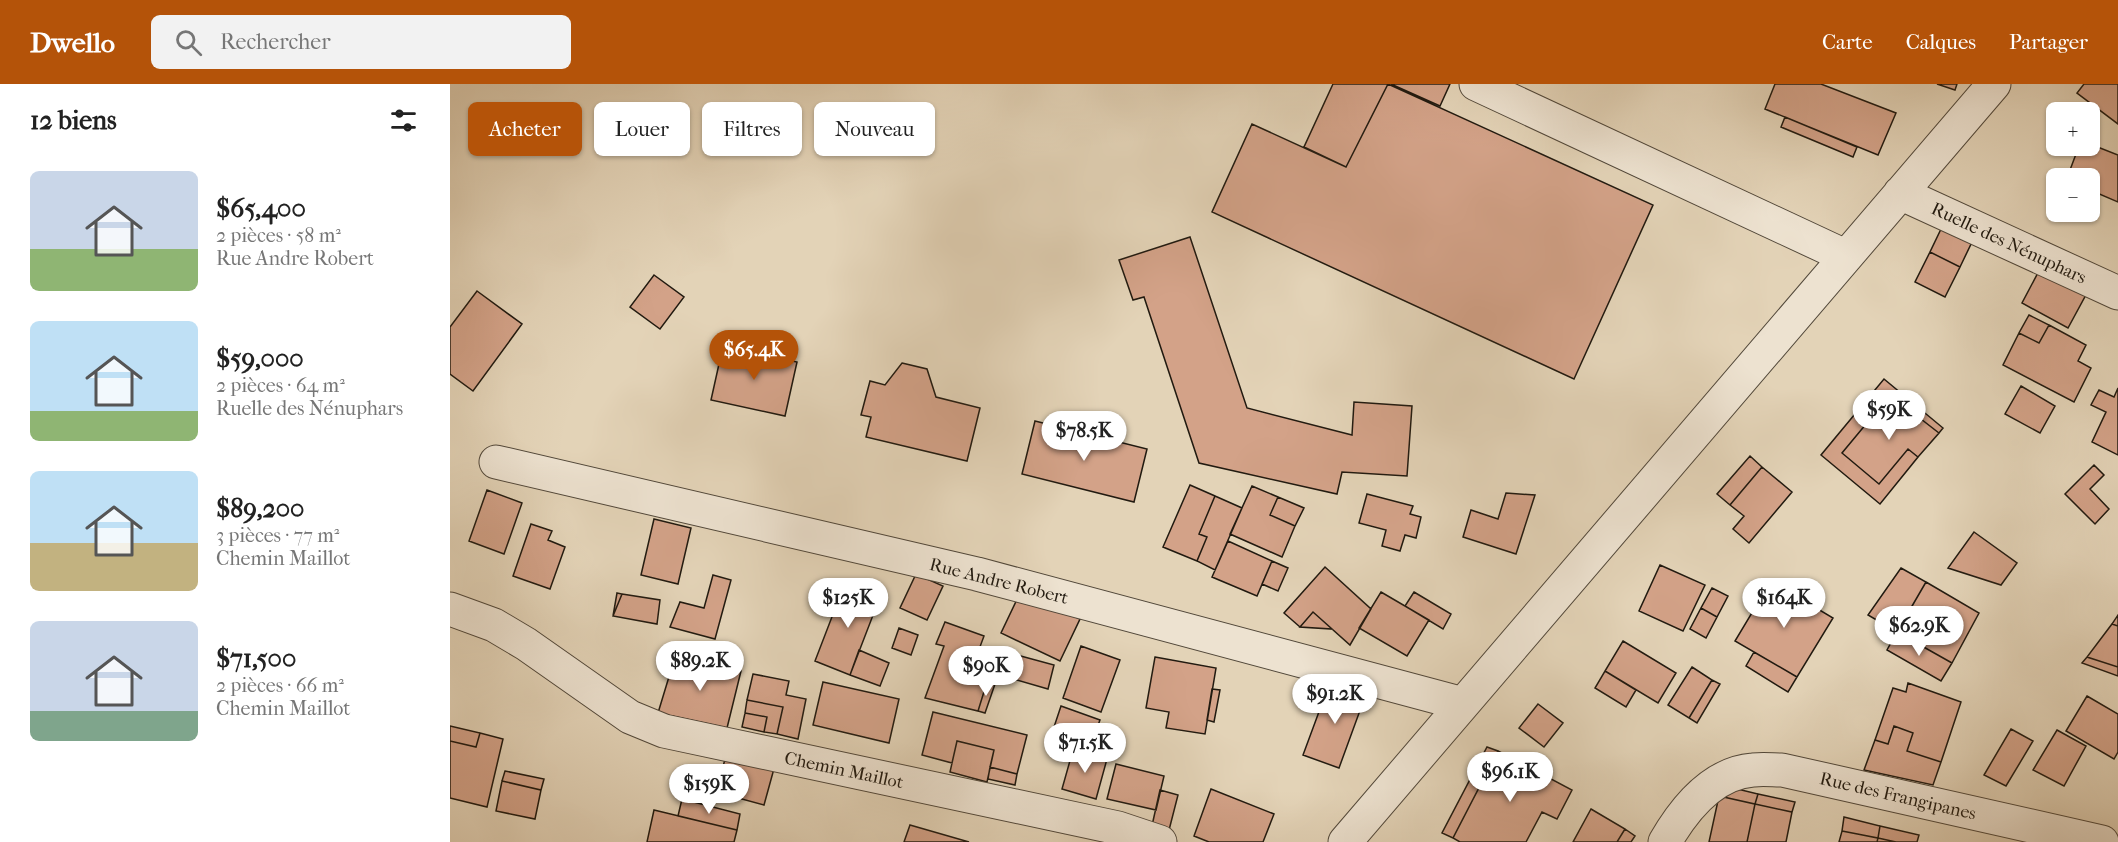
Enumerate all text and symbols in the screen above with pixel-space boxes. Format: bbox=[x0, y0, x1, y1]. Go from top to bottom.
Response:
search box bbox=[151, 15, 571, 69]
text: Dwello bbox=[30, 26, 115, 59]
icon: search bbox=[172, 26, 205, 59]
text: Rechercher bbox=[220, 29, 331, 55]
text: Carte bbox=[1822, 30, 1873, 54]
text: Calques bbox=[1906, 30, 1976, 54]
text: Partager bbox=[2009, 30, 2088, 54]
chip: Acheter bbox=[468, 102, 582, 156]
chip: Louer bbox=[594, 102, 690, 156]
chip: Filtres bbox=[702, 102, 802, 156]
chip: Nouveau bbox=[814, 102, 935, 156]
map controls bbox=[2046, 102, 2100, 222]
button: + bbox=[2046, 102, 2100, 156]
icon: filters bbox=[387, 104, 420, 137]
text: 12 biens bbox=[30, 105, 117, 136]
button: − bbox=[2046, 168, 2100, 222]
text: $65,400 bbox=[216, 193, 306, 224]
icon: home bbox=[78, 195, 150, 267]
street label: Ruelle des Nénuphars bbox=[1928, 198, 2090, 289]
text: 2 pièces · 58 m² bbox=[216, 224, 341, 247]
text: Rue Andre Robert bbox=[216, 247, 374, 270]
pin: $65.4K bbox=[705, 330, 803, 381]
text: $65.4K bbox=[723, 338, 785, 361]
text: $59,000 bbox=[216, 343, 304, 374]
icon: home bbox=[78, 345, 150, 417]
text: 2 pièces · 64 m² bbox=[216, 374, 345, 397]
pin: $59K bbox=[1853, 390, 1925, 441]
text: Ruelle des Nénuphars bbox=[216, 397, 403, 420]
text: $59K bbox=[1867, 398, 1911, 421]
pin: $78.5K bbox=[1035, 411, 1133, 462]
text: $78.5K bbox=[1056, 419, 1112, 442]
text: $89,200 bbox=[216, 493, 304, 524]
icon: home bbox=[78, 495, 150, 567]
text: 3 pièces · 77 m² bbox=[216, 524, 339, 547]
text: Chemin Maillot bbox=[216, 547, 351, 570]
street label: Rue Andre Robert bbox=[927, 554, 1071, 609]
pin: $125K bbox=[806, 578, 890, 629]
pin: $164K bbox=[1742, 578, 1826, 629]
text: $125K bbox=[822, 586, 874, 609]
text: $164K bbox=[1756, 586, 1812, 609]
pin: $62.9K bbox=[1870, 606, 1968, 657]
text: $62.9K bbox=[1889, 614, 1949, 637]
pin: $89.2K bbox=[651, 641, 749, 692]
text: $71,500 bbox=[216, 643, 296, 674]
icon: home bbox=[78, 645, 150, 717]
pin: $90K bbox=[950, 646, 1022, 697]
text: $89.2K bbox=[670, 649, 730, 672]
text: $90K bbox=[962, 654, 1010, 677]
text: 2 pièces · 66 m² bbox=[216, 674, 344, 697]
pin: $91.2K bbox=[1286, 674, 1384, 725]
text: $91.2K bbox=[1306, 682, 1364, 705]
text: Chemin Maillot bbox=[216, 697, 351, 720]
pin: $71.5K bbox=[1036, 723, 1134, 774]
text: $71.5K bbox=[1058, 731, 1112, 754]
street label: Chemin Maillot bbox=[783, 748, 906, 793]
pin: $96.1K bbox=[1461, 752, 1559, 803]
text: $96.1K bbox=[1481, 760, 1539, 783]
pin: $159K bbox=[667, 764, 751, 815]
street label: Rue des Frangipanes bbox=[1818, 768, 1979, 825]
text: $159K bbox=[683, 772, 735, 795]

